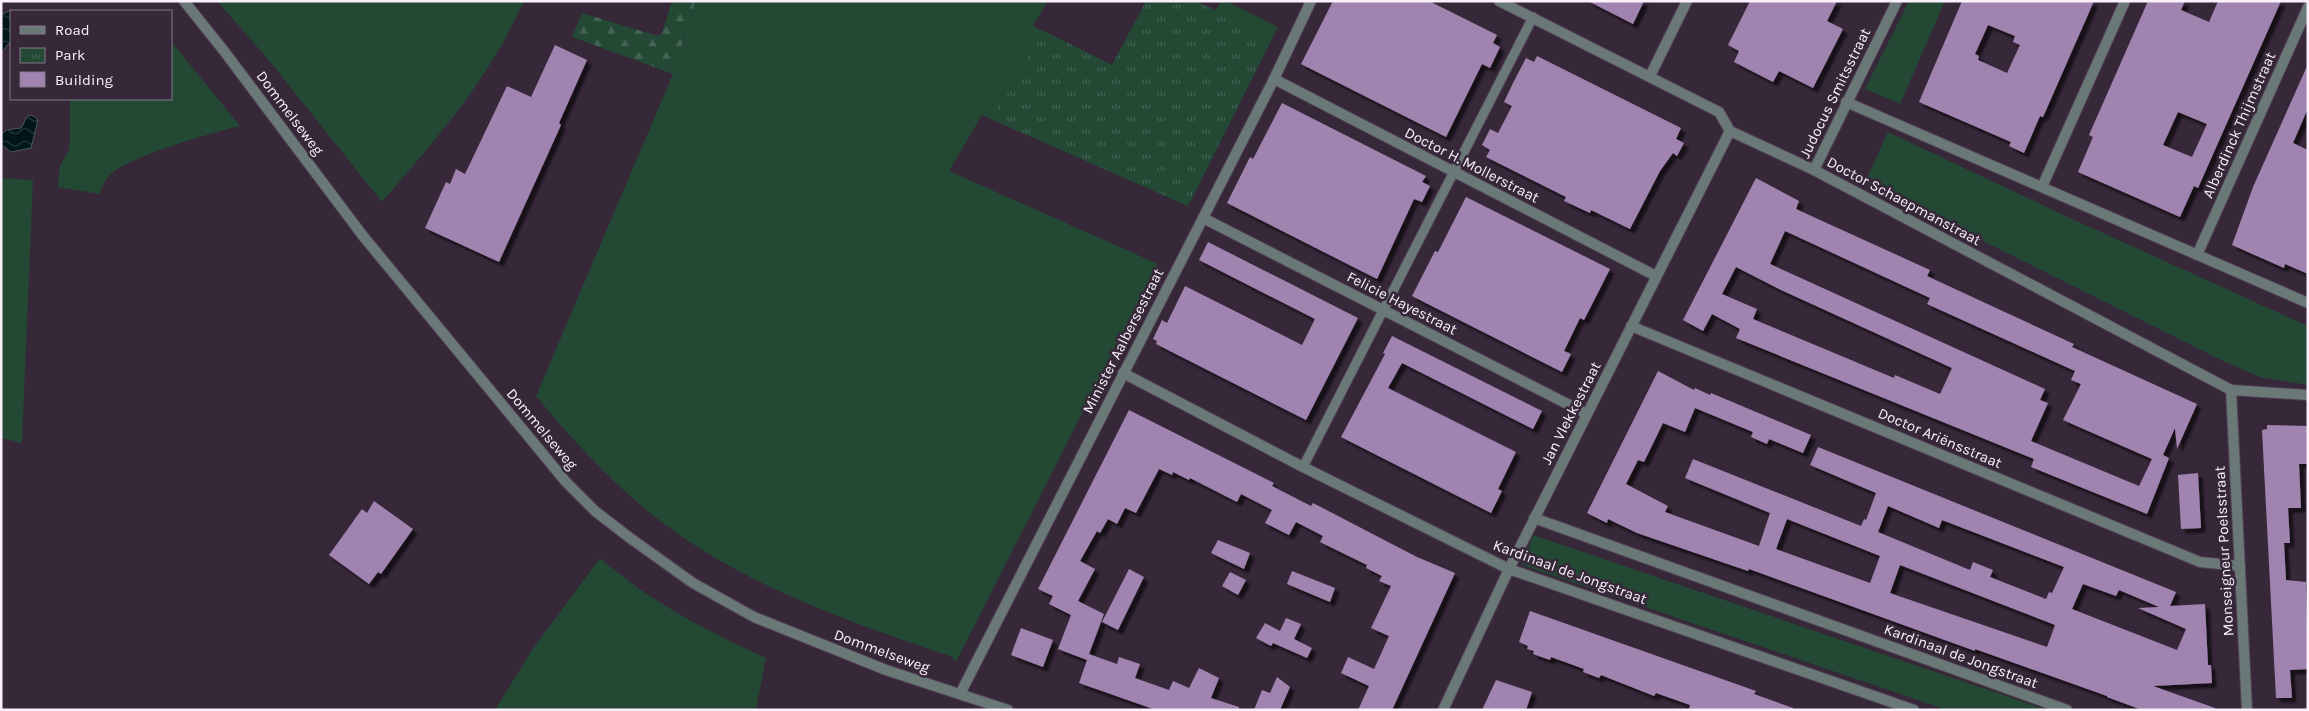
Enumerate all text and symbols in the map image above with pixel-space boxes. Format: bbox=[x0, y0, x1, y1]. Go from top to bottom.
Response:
legend bbox=[10, 10, 172, 100]
text: Road bbox=[55, 21, 90, 39]
street label: Judocus Smitsstraat bbox=[1796, 25, 1875, 161]
text: Park bbox=[55, 46, 85, 64]
street label: Alberdinck Thijmstraat bbox=[2199, 49, 2279, 201]
street label: Dommelseweg bbox=[253, 67, 328, 159]
text: Building bbox=[55, 71, 113, 89]
street label: Doctor H. Mollerstraat bbox=[1402, 123, 1543, 207]
street label: Doctor Schaepmanstraat bbox=[1824, 153, 1984, 249]
street label: Minister Aalbersestraat bbox=[1079, 265, 1168, 417]
street label: Felicie Hayestraat bbox=[1344, 267, 1460, 339]
street label: Jan Vlekkestraat bbox=[1537, 358, 1605, 467]
street label: Dommelseweg bbox=[503, 385, 582, 474]
street label: Doctor Ariënsstraat bbox=[1875, 404, 2005, 472]
street label: Monseigneur Poelsstraat bbox=[2211, 465, 2237, 637]
street label: Kardinaal de Jongstraat bbox=[1491, 536, 1650, 608]
street label: Kardinaal de Jongstraat bbox=[1882, 620, 2041, 692]
street label: Dommelseweg bbox=[832, 625, 933, 677]

